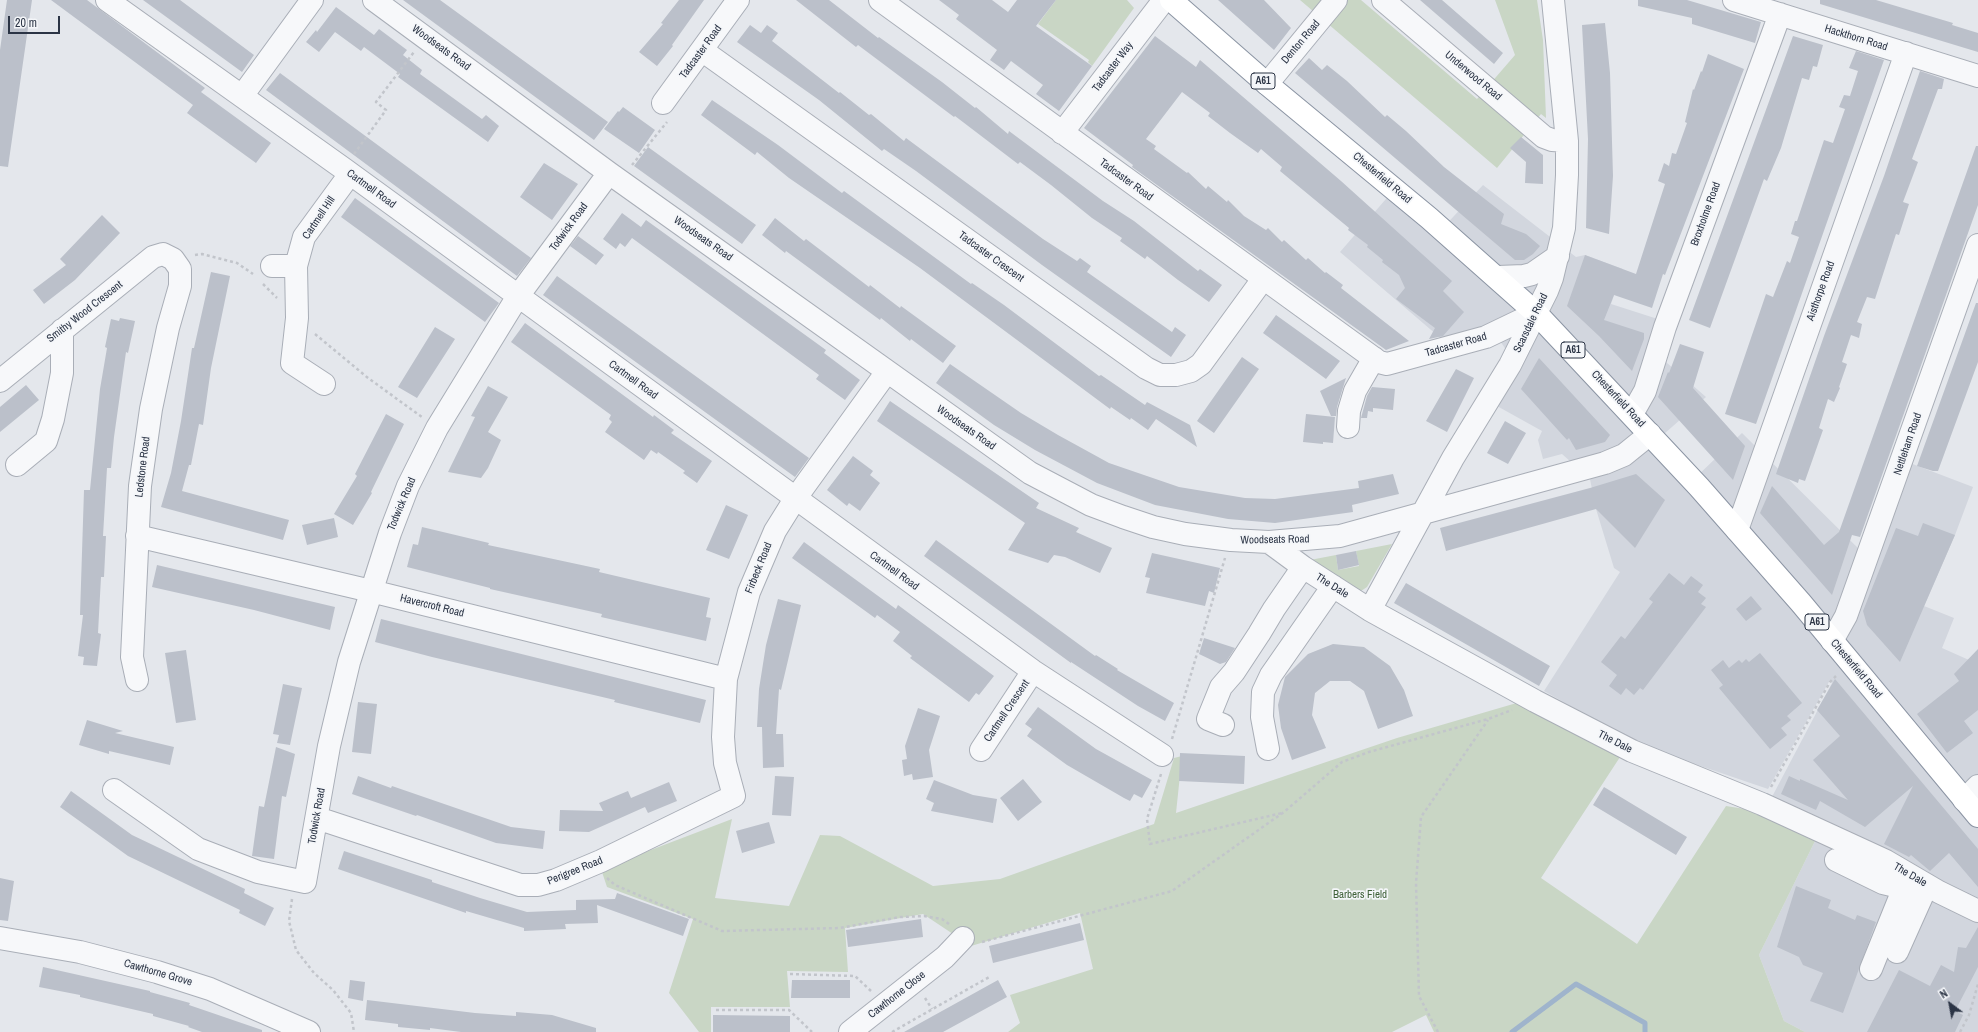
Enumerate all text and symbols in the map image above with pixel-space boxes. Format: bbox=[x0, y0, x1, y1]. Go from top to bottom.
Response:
scale bar bbox=[10, 8, 62, 34]
text: 20 m bbox=[15, 15, 37, 31]
street label: Denton Road bbox=[1279, 17, 1323, 67]
street label: Woodseats Road bbox=[409, 22, 473, 74]
street label: Tadcaster Road bbox=[677, 22, 725, 82]
street label: Hackthorn Road bbox=[1823, 22, 1889, 54]
street label: Tadcaster Way bbox=[1090, 39, 1136, 95]
street label: Underwood Road bbox=[1442, 48, 1504, 104]
road number: A61 bbox=[1251, 73, 1275, 89]
street label: Chesterfield Road bbox=[1350, 150, 1414, 206]
street label: Tadcaster Road bbox=[1096, 156, 1156, 204]
street label: Cartmell Road bbox=[344, 167, 398, 211]
street label: Broxholme Road bbox=[1688, 180, 1724, 248]
street label: Cartmell Hill bbox=[300, 194, 338, 242]
street label: Todwick Road bbox=[547, 200, 591, 254]
street label: Woodseats Road bbox=[671, 214, 735, 264]
street label: Tadcaster Crescent bbox=[956, 229, 1026, 285]
street label: Aisthorpe Road bbox=[1804, 259, 1838, 323]
street label: Smithy Wood Crescent bbox=[44, 278, 126, 346]
street label: Scarsdale Road bbox=[1511, 291, 1551, 355]
street label: Tadcaster Road bbox=[1424, 330, 1488, 360]
road number: A61 bbox=[1561, 342, 1585, 358]
street label: Cartmell Road bbox=[606, 358, 660, 402]
street label: Chesterfield Road bbox=[1588, 368, 1648, 430]
street label: Woodseats Road bbox=[934, 403, 998, 453]
street label: Nettleham Road bbox=[1891, 411, 1925, 477]
street label: Ledstone Road bbox=[133, 436, 153, 498]
street label: Todwick Road bbox=[385, 475, 419, 533]
street label: Woodseats Road bbox=[1240, 533, 1310, 547]
street label: Firbeck Road bbox=[743, 540, 775, 596]
street label: Cartmell Road bbox=[867, 549, 921, 593]
street label: The Dale bbox=[1313, 571, 1351, 601]
street label: Havercroft Road bbox=[399, 592, 465, 620]
road number: A61 bbox=[1805, 614, 1829, 630]
street label: Chesterfield Road bbox=[1828, 637, 1884, 701]
street label: Cartmell Crescent bbox=[981, 677, 1033, 745]
street label: The Dale bbox=[1596, 728, 1634, 756]
street label: Todwick Road bbox=[306, 787, 328, 845]
street label: Perigree Road bbox=[545, 854, 605, 888]
street label: The Dale bbox=[1891, 860, 1929, 890]
park label: Barbers Field bbox=[1333, 888, 1387, 902]
street label: Cawthorne Grove bbox=[122, 957, 194, 989]
street label: Cawthorne Close bbox=[866, 969, 928, 1021]
north arrow bbox=[1930, 984, 1970, 1024]
text: N bbox=[1937, 986, 1950, 1001]

